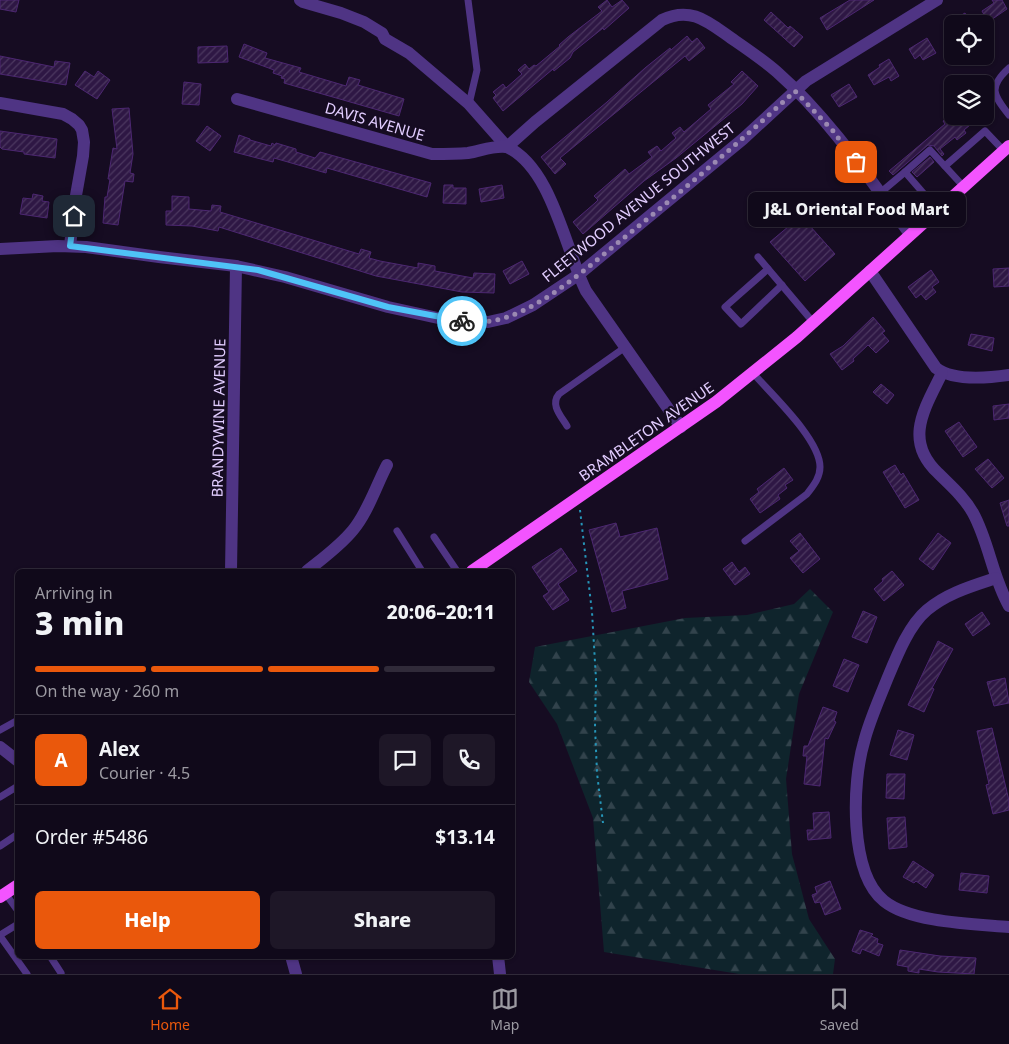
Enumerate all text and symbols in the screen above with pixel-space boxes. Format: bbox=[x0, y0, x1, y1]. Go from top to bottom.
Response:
map controls bbox=[944, 15, 994, 125]
button: locate bbox=[944, 15, 994, 65]
button: layers bbox=[944, 75, 994, 125]
street label: DAVIS AVENUE bbox=[323, 97, 427, 145]
street label: FLEETWOOD AVENUE SOUTHWEST bbox=[537, 117, 739, 286]
pin bbox=[835, 141, 877, 183]
icon: bag bbox=[842, 148, 870, 176]
callout: J&L Oriental Food Mart bbox=[747, 192, 965, 227]
pin bbox=[53, 195, 95, 237]
text: J&L Oriental Food Mart bbox=[764, 198, 950, 220]
icon: home bbox=[60, 202, 88, 230]
courier bbox=[437, 296, 487, 346]
icon: bike bbox=[448, 307, 476, 335]
street label: BRANDYWINE AVENUE bbox=[207, 338, 229, 498]
street label: BRAMBLETON AVENUE bbox=[575, 377, 717, 485]
text: Arriving in bbox=[35, 582, 113, 604]
text: 20:06–20:11 bbox=[387, 599, 495, 625]
text: 3 min bbox=[35, 601, 124, 644]
text: On the way · 260 m bbox=[35, 680, 179, 702]
button: chat bbox=[379, 734, 431, 786]
button: phone bbox=[443, 734, 495, 786]
text: Alex bbox=[99, 736, 140, 762]
text: A bbox=[54, 747, 68, 773]
text: Courier · 4.5 bbox=[99, 762, 190, 784]
text: Order #5486 bbox=[35, 824, 148, 850]
text: $13.14 bbox=[435, 824, 495, 850]
button: Help bbox=[35, 891, 260, 949]
button: Share bbox=[270, 891, 495, 949]
tab: Home bbox=[150, 985, 190, 1034]
tab: Map bbox=[490, 985, 519, 1034]
tab: Saved bbox=[820, 985, 859, 1034]

